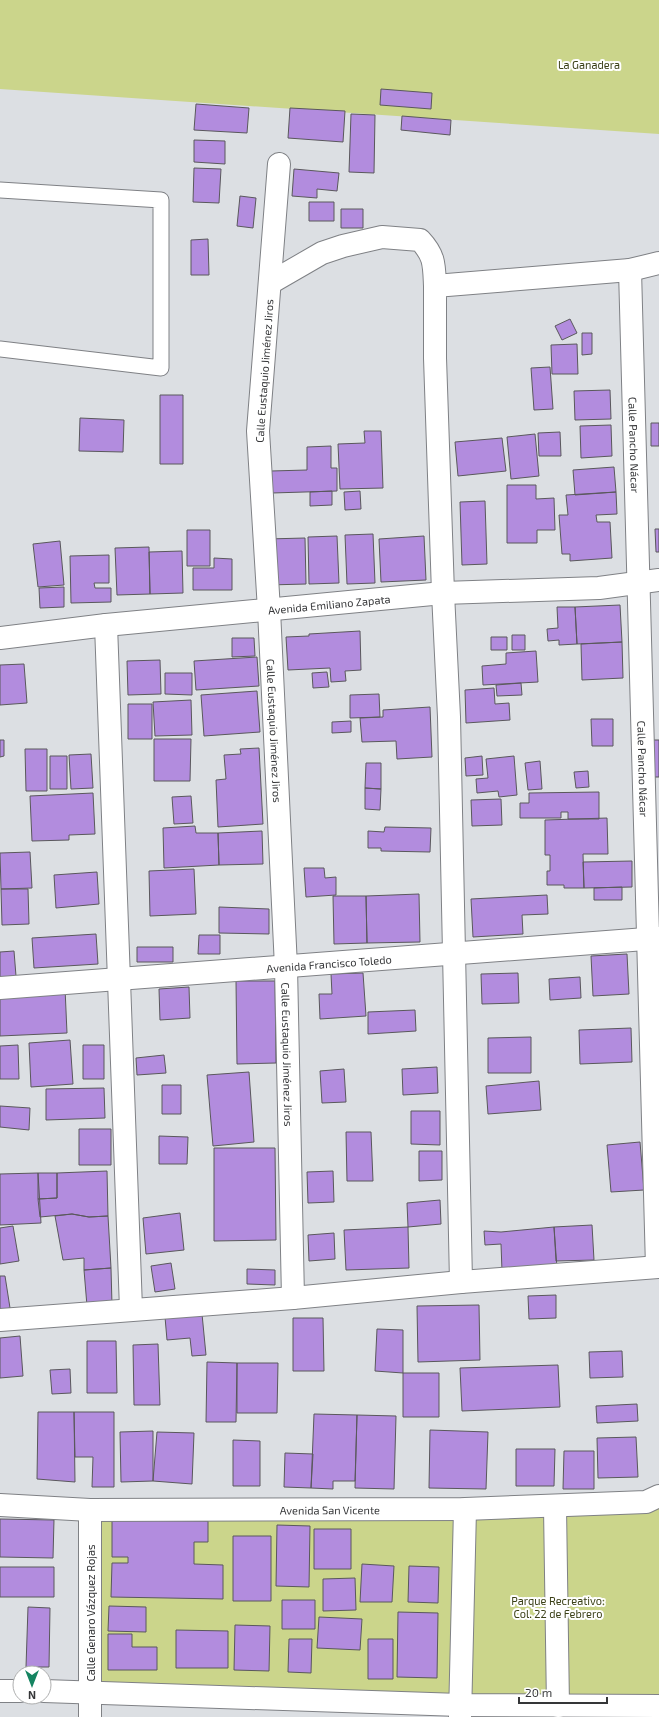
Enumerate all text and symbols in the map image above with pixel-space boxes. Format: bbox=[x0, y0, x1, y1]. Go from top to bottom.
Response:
park label: La Ganadera bbox=[558, 58, 620, 71]
street label: Calle Eustaquio Jiménez Jiros bbox=[252, 298, 276, 443]
street label: Calle Pancho Nácar bbox=[627, 397, 643, 494]
street label: Avenida Emiliano Zapata bbox=[267, 592, 391, 616]
street label: Calle Eustaquio Jiménez Jiros bbox=[265, 658, 285, 803]
street label: Calle Pancho Nácar bbox=[636, 720, 651, 818]
street label: Avenida Francisco Toledo bbox=[266, 952, 392, 974]
street label: Calle Eustaquio Jiménez Jiros bbox=[280, 982, 296, 1127]
street label: Avenida San Vicente bbox=[280, 1503, 380, 1516]
street label: Calle Genaro Vázquez Rojas bbox=[84, 1544, 98, 1682]
park label: Parque Recreativo: Col. 22 de Febrero bbox=[511, 1594, 605, 1620]
north arrow bbox=[12, 1665, 52, 1705]
scale bar bbox=[519, 1679, 607, 1705]
text: 20 m bbox=[525, 1685, 552, 1699]
text: N bbox=[28, 1689, 36, 1702]

